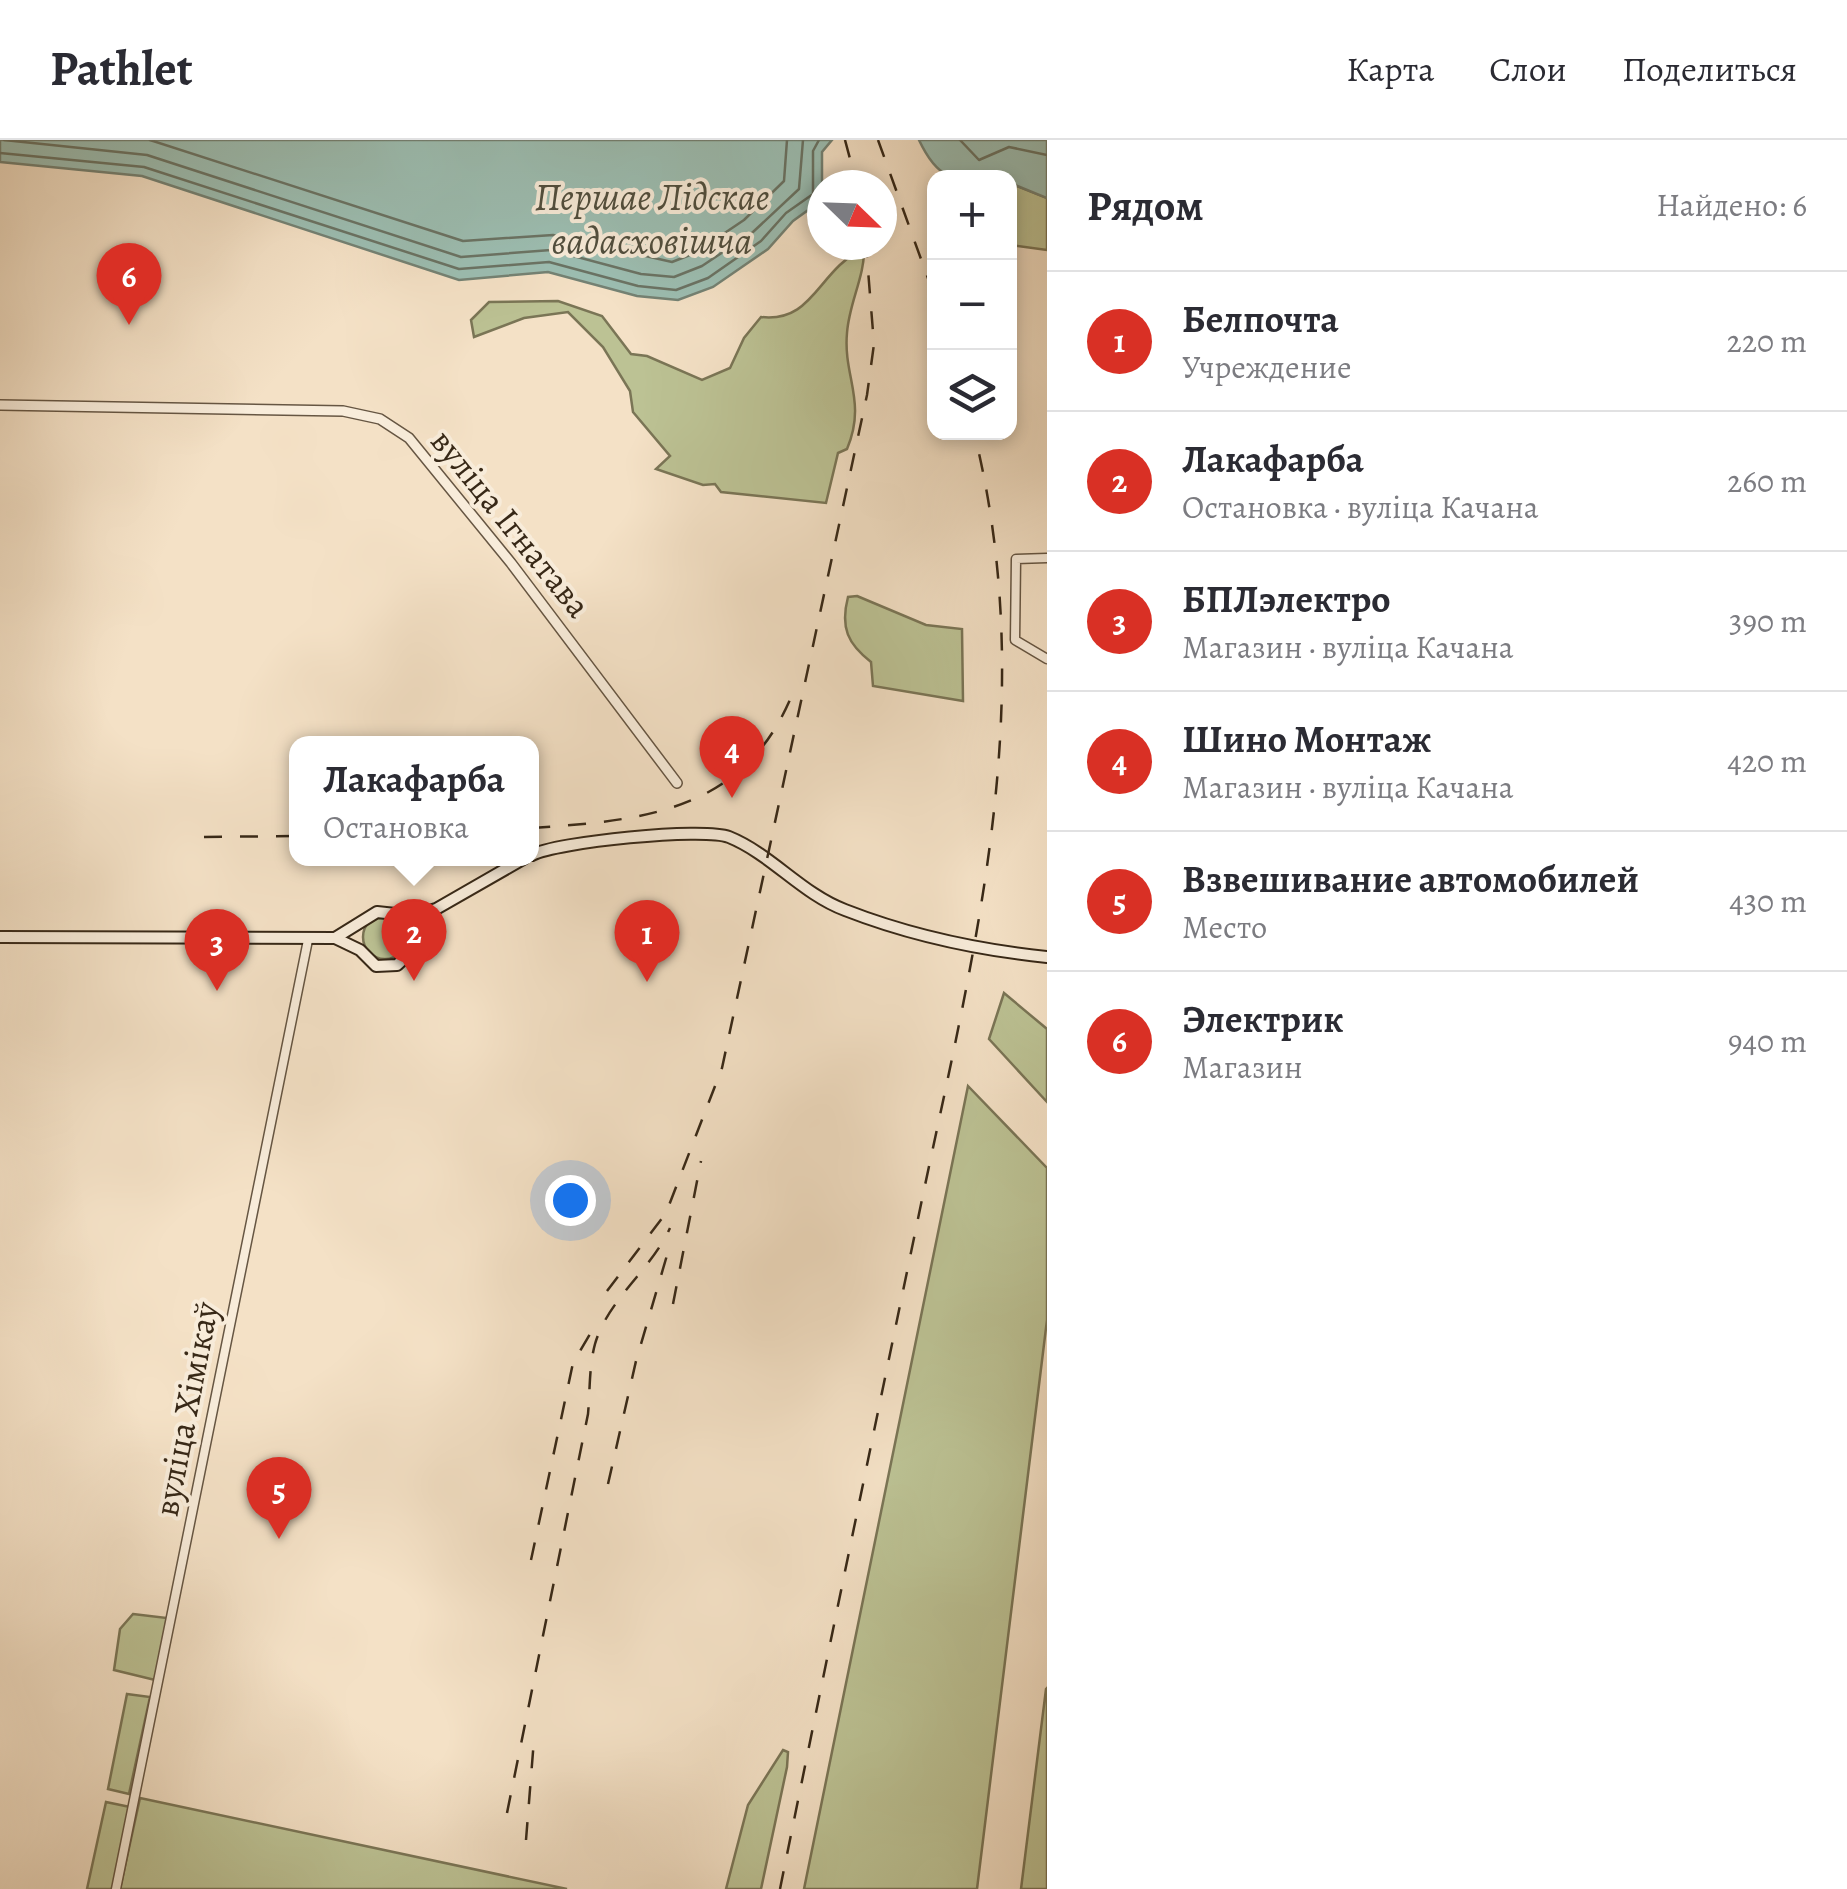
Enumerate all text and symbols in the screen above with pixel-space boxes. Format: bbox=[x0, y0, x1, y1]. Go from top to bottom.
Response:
text: Pathlet bbox=[50, 36, 193, 102]
text: Карта bbox=[1346, 45, 1434, 93]
text: Слои bbox=[1489, 45, 1567, 93]
text: Поделиться bbox=[1622, 45, 1797, 93]
north arrow bbox=[807, 170, 897, 260]
map controls bbox=[927, 170, 1017, 440]
button: + bbox=[927, 170, 1017, 260]
water label: Першае Лідскае вадасховішча bbox=[534, 171, 770, 267]
text: Рядом bbox=[1087, 177, 1204, 234]
text: Найдено: 6 bbox=[1656, 183, 1807, 227]
pin: 6 bbox=[96, 242, 162, 325]
button: − bbox=[927, 260, 1017, 350]
text: Белпочта bbox=[1182, 293, 1339, 345]
text: 1 bbox=[1114, 319, 1125, 363]
text: 220 m bbox=[1727, 319, 1807, 363]
text: Учреждение bbox=[1182, 345, 1352, 389]
button: layers bbox=[927, 350, 1017, 440]
street label: вуліца Ігнатава bbox=[420, 418, 602, 628]
text: Лакафарба bbox=[1182, 433, 1364, 485]
text: 2 bbox=[1112, 459, 1127, 503]
text: 260 m bbox=[1727, 459, 1807, 503]
text: Остановка · вуліца Качана bbox=[1182, 485, 1539, 529]
text: БПЛэлектро bbox=[1182, 573, 1390, 625]
text: 3 bbox=[1113, 599, 1126, 643]
text: 390 m bbox=[1729, 599, 1807, 643]
text: Магазин · вуліца Качана bbox=[1182, 625, 1514, 669]
text: Шино Монтаж bbox=[1182, 713, 1431, 765]
pin: 4 bbox=[700, 716, 764, 798]
popup bbox=[289, 736, 539, 866]
text: 4 bbox=[1112, 739, 1127, 783]
text: 420 m bbox=[1727, 739, 1807, 783]
text: Лакафарба bbox=[323, 753, 505, 805]
text: Магазин · вуліца Качана bbox=[1182, 765, 1514, 809]
text: Остановка bbox=[323, 805, 469, 849]
text: Взвешивание автомобилей bbox=[1182, 853, 1639, 905]
text: 5 bbox=[1113, 879, 1126, 923]
text: 430 m bbox=[1729, 879, 1807, 923]
pin: 2 bbox=[382, 898, 446, 981]
pin: 1 bbox=[614, 900, 680, 982]
text: Место bbox=[1182, 905, 1267, 949]
pin: 3 bbox=[184, 908, 250, 991]
text: Электрик bbox=[1182, 993, 1344, 1045]
text: 6 bbox=[1112, 1019, 1127, 1063]
text: 940 m bbox=[1728, 1019, 1807, 1063]
text: Магазин bbox=[1182, 1045, 1303, 1089]
your location bbox=[545, 1175, 596, 1226]
street label: вуліца Хімікаў bbox=[142, 1298, 230, 1520]
pin: 5 bbox=[246, 1456, 312, 1539]

